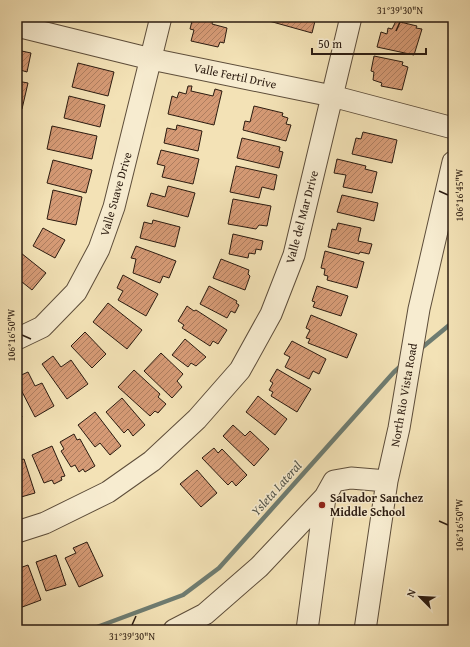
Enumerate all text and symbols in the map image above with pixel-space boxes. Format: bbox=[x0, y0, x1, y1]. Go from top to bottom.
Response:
text: 31°39'30"N bbox=[377, 3, 423, 18]
scale bar bbox=[312, 30, 426, 56]
text: 50 m bbox=[318, 35, 342, 52]
street label: Valle Fertil Drive bbox=[192, 58, 278, 93]
street label: Valle Suave Drive bbox=[95, 150, 136, 238]
street label: Valle del Mar Drive bbox=[281, 168, 322, 265]
text: 106°16'45"W bbox=[452, 168, 467, 221]
text: 106°16'50"W bbox=[4, 308, 19, 361]
street label: North Rio Vista Road bbox=[386, 341, 421, 448]
water label: Ysleta Lateral bbox=[247, 457, 306, 520]
place label: Salvador Sanchez Middle School bbox=[330, 489, 424, 520]
text: 106°16'50"W bbox=[452, 498, 467, 551]
marker: Salvador Sanchez Middle School bbox=[317, 500, 327, 510]
north arrow bbox=[400, 577, 440, 617]
text: N bbox=[402, 586, 420, 600]
text: 31°39'30"N bbox=[109, 629, 155, 644]

